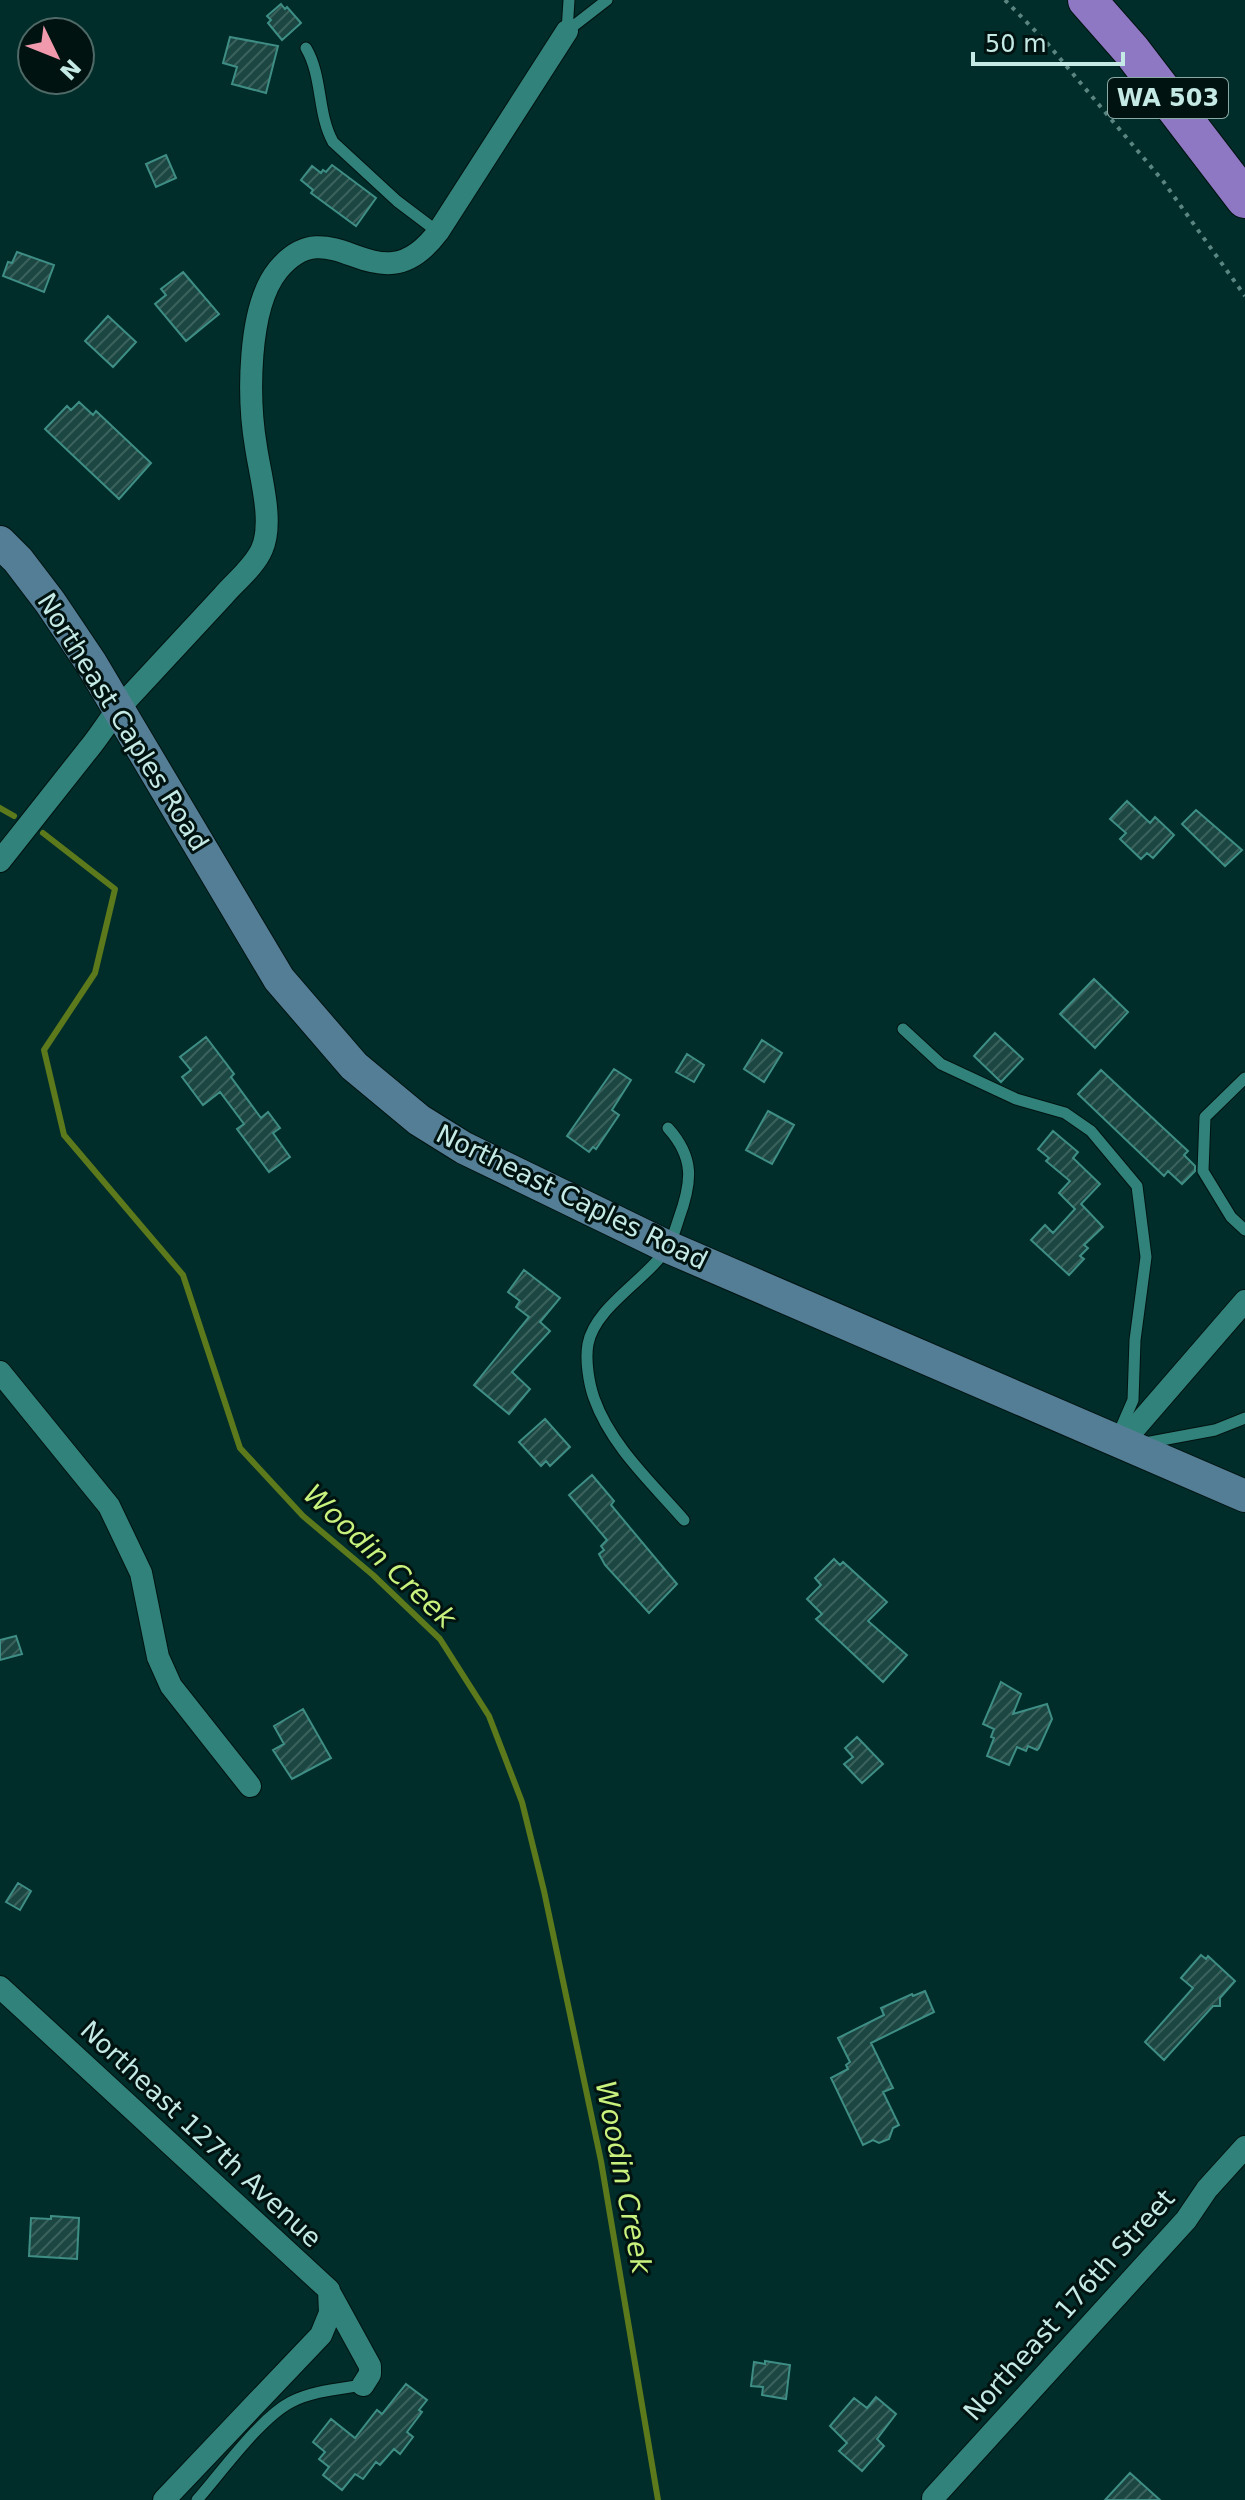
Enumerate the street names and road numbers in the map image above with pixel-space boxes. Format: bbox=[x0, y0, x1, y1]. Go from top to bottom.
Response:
road number: WA 503 bbox=[1108, 78, 1228, 118]
street label: Northeast Caples Road bbox=[31, 588, 215, 856]
street label: Northeast Caples Road bbox=[432, 1118, 712, 1276]
street label: Northeast 127th Avenue bbox=[75, 2015, 327, 2253]
street label: Northeast 176th Street bbox=[957, 2183, 1181, 2427]

